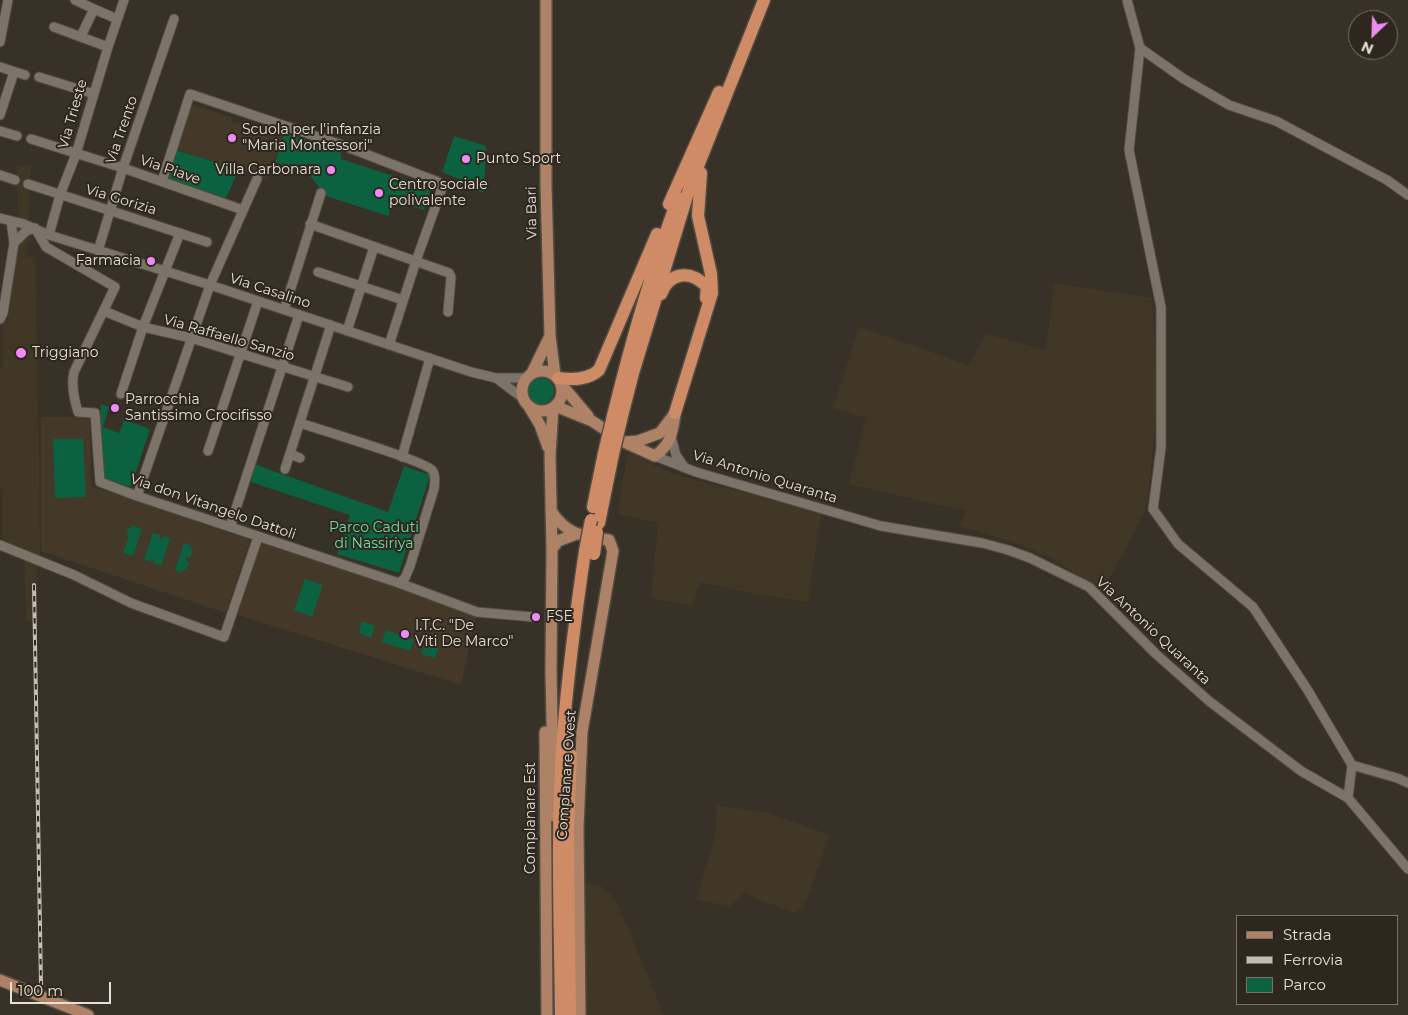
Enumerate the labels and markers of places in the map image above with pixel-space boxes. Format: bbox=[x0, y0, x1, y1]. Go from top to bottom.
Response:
place label: Scuola per l'infanzia "Maria Montessori" bbox=[242, 122, 381, 154]
marker: Scuola per l'infanzia "Maria Montessori" bbox=[226, 132, 238, 144]
place label: Punto Sport bbox=[476, 151, 561, 167]
marker: Punto Sport bbox=[460, 153, 472, 165]
place label: Villa Carbonara bbox=[215, 162, 321, 178]
marker: Villa Carbonara bbox=[325, 164, 337, 176]
place label: Centro sociale polivalente bbox=[389, 177, 488, 210]
marker: Centro sociale polivalente bbox=[373, 187, 385, 199]
place label: Farmacia bbox=[76, 253, 141, 269]
marker: Farmacia bbox=[145, 255, 157, 267]
place label: Triggiano bbox=[32, 345, 99, 361]
marker: Triggiano bbox=[14, 346, 28, 360]
place label: Parrocchia Santissimo Crocifisso bbox=[125, 392, 272, 424]
marker: Parrocchia Santissimo Crocifisso bbox=[109, 402, 121, 414]
place label: FSE bbox=[546, 609, 573, 625]
marker: FSE bbox=[530, 611, 542, 623]
place label: I.T.C. "De Viti De Marco" bbox=[415, 618, 514, 650]
marker: I.T.C. "De Viti De Marco" bbox=[399, 628, 411, 640]

